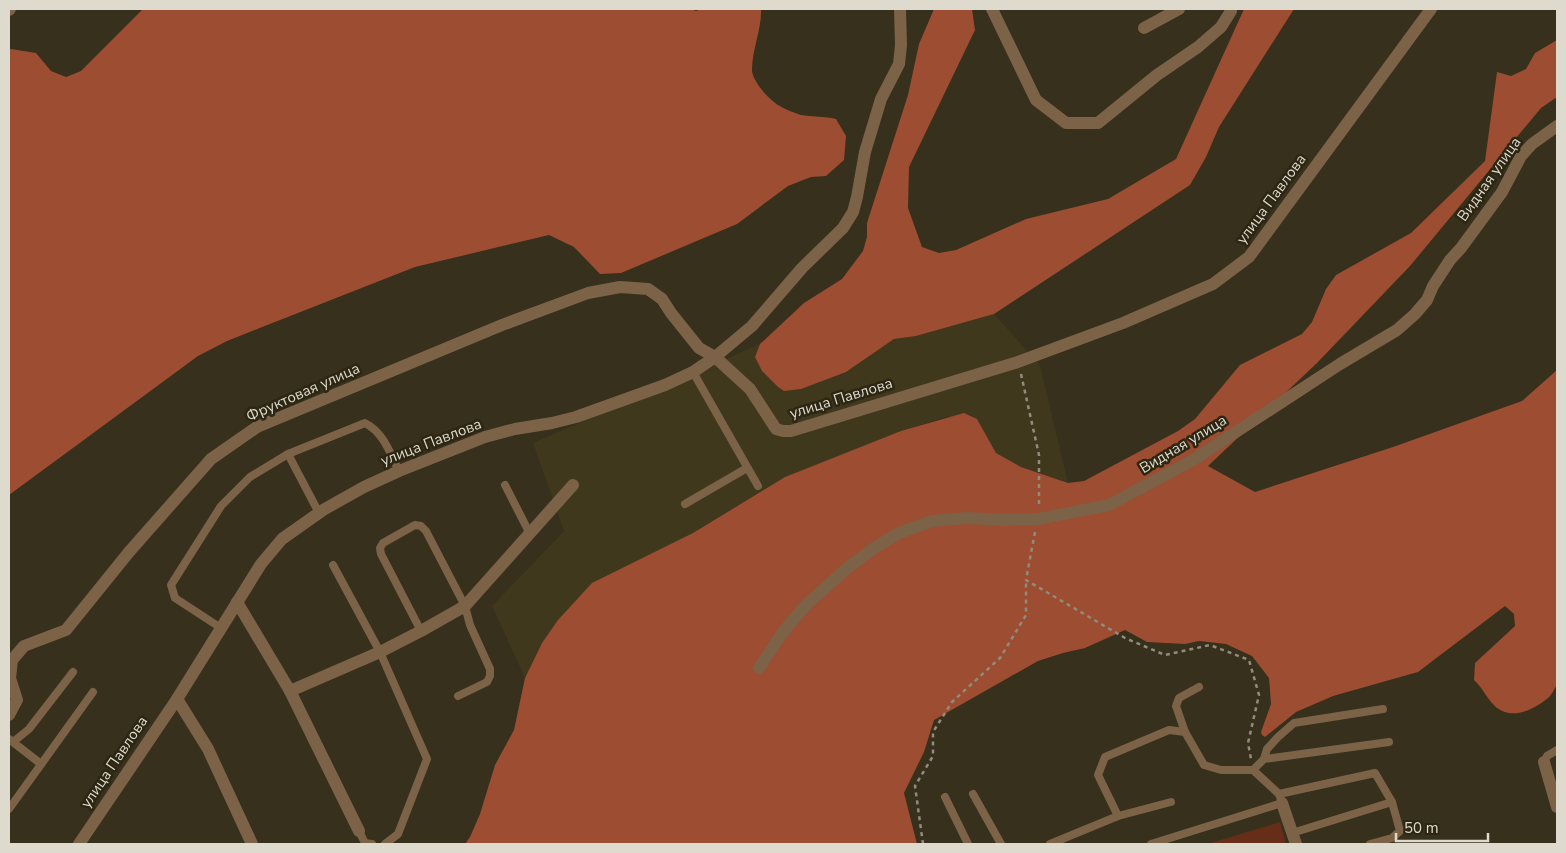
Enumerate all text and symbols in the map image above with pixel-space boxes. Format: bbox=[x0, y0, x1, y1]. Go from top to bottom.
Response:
street label: Видная улица bbox=[1453, 133, 1525, 225]
street label: улица Павлова bbox=[1232, 150, 1310, 248]
street label: Фруктовая улица bbox=[243, 358, 363, 426]
street label: улица Павлова bbox=[787, 373, 895, 423]
street label: Видная улица bbox=[1136, 410, 1230, 478]
street label: улица Павлова bbox=[378, 414, 484, 470]
street label: улица Павлова bbox=[76, 712, 152, 812]
scale bar bbox=[1396, 810, 1488, 842]
text: 50 m bbox=[1404, 818, 1439, 838]

